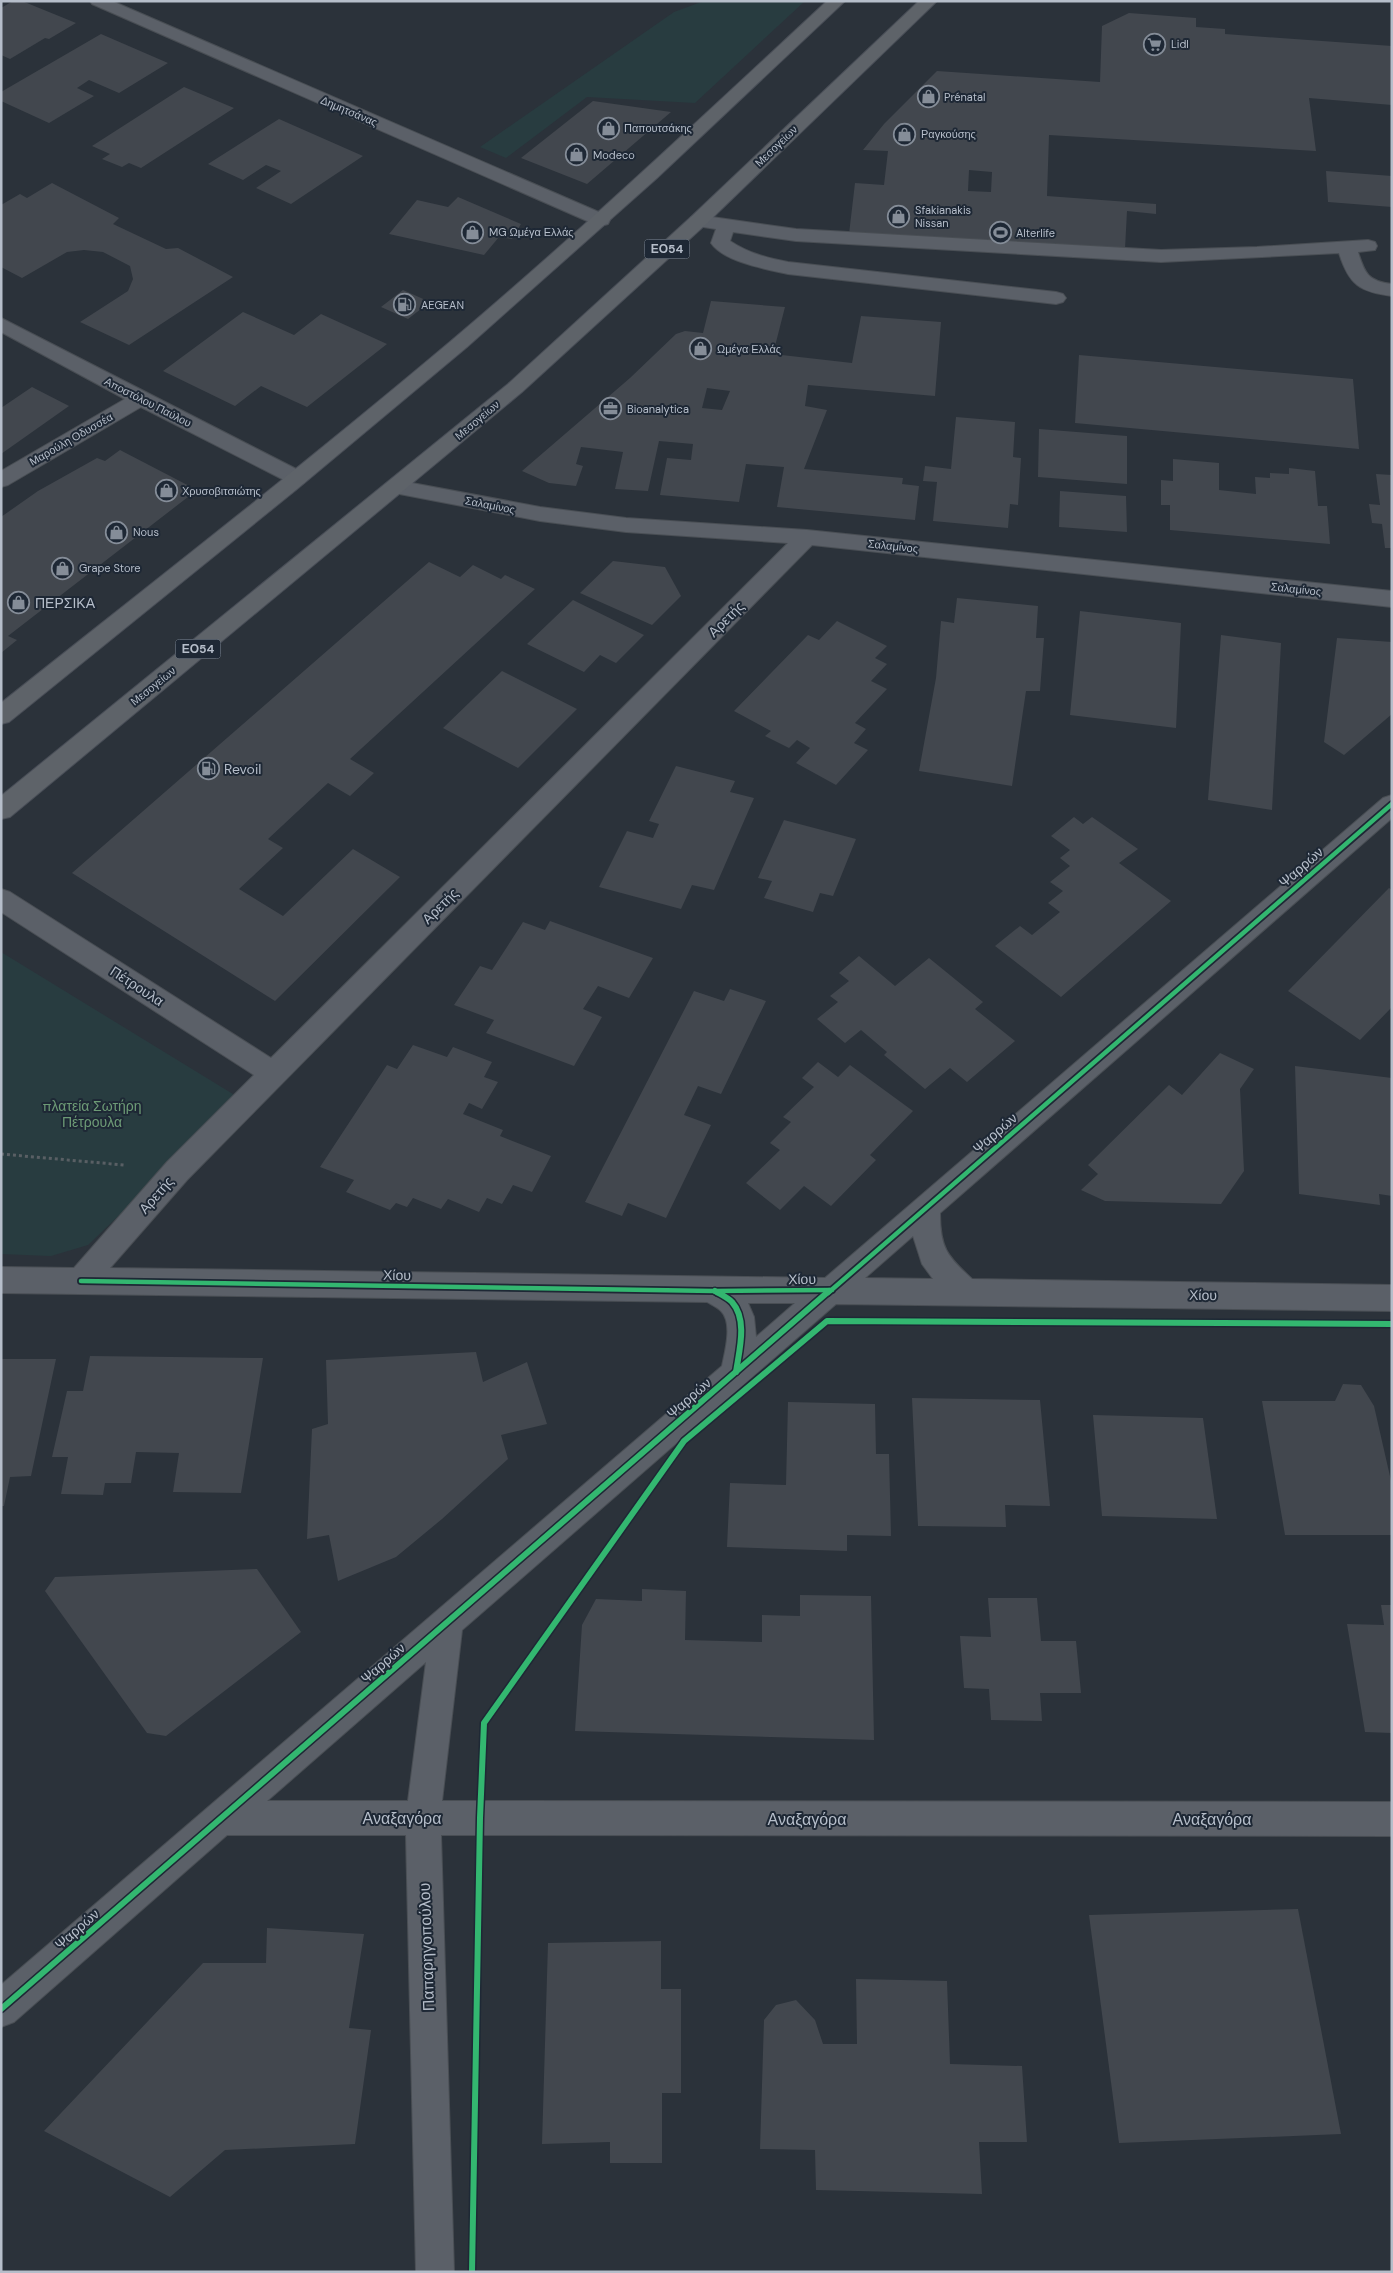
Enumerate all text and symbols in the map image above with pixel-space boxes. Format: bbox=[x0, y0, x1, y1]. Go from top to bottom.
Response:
supermarket icon: Lidl bbox=[1143, 32, 1167, 56]
place label: Lidl bbox=[1171, 37, 1189, 51]
shop icon: Prénatal bbox=[916, 85, 940, 109]
place label: Prénatal bbox=[944, 90, 985, 104]
street label: Δημητσάνας bbox=[318, 93, 380, 129]
shop icon: Παπουτσάκης bbox=[596, 116, 620, 140]
place label: Παπουτσάκης bbox=[624, 121, 692, 135]
street label: Μεσογείων bbox=[752, 122, 801, 170]
shop icon: Ραγκούσης bbox=[893, 122, 917, 146]
place label: Ραγκούσης bbox=[921, 127, 976, 141]
shop icon: Modeco bbox=[565, 143, 589, 167]
place label: Modeco bbox=[593, 148, 635, 162]
place label: Sfakianakis Nissan bbox=[915, 203, 971, 230]
shop icon: Sfakianakis Nissan bbox=[887, 204, 911, 228]
shop icon: MG Ωμέγα Ελλάς bbox=[461, 220, 485, 244]
sports icon: Alterlife bbox=[988, 221, 1012, 245]
place label: MG Ωμέγα Ελλάς bbox=[489, 225, 574, 239]
place label: Alterlife bbox=[1016, 226, 1055, 240]
road number: ΕΟ54 bbox=[644, 240, 690, 258]
fuel station icon: AEGEAN bbox=[393, 293, 417, 317]
place label: AEGEAN bbox=[421, 298, 464, 312]
shop icon: Ωμέγα Ελλάς bbox=[689, 337, 713, 361]
place label: Ωμέγα Ελλάς bbox=[717, 342, 781, 356]
street label: Αποστόλου Παύλου bbox=[102, 374, 194, 430]
street label: Μεσογείων bbox=[452, 397, 503, 443]
office icon: Bioanalytica bbox=[599, 397, 623, 421]
place label: Bioanalytica bbox=[627, 402, 689, 416]
street label: Μαρούλη Οδυσσέα bbox=[27, 409, 116, 469]
shop icon: Χρυσοβιτσιώτης bbox=[154, 479, 178, 503]
place label: Χρυσοβιτσιώτης bbox=[182, 484, 261, 498]
street label: Σαλαμίνος bbox=[464, 493, 516, 517]
shop icon: Nous bbox=[105, 520, 129, 544]
place label: Nous bbox=[133, 525, 159, 539]
street label: Σαλαμίνος bbox=[867, 536, 919, 556]
shop icon: Grape Store bbox=[51, 556, 75, 580]
place label: Grape Store bbox=[79, 561, 141, 575]
street label: Σαλαμίνος bbox=[1270, 579, 1322, 599]
shop icon: ΠΕΡΣΙΚΑ bbox=[7, 591, 31, 615]
place label: ΠΕΡΣΙΚΑ bbox=[35, 594, 96, 612]
street label: Αρετής bbox=[704, 597, 748, 641]
road number: ΕΟ54 bbox=[176, 640, 220, 659]
street label: Μεσογείων bbox=[128, 663, 179, 708]
fuel station icon: Revoil bbox=[196, 757, 220, 781]
place label: Revoil bbox=[224, 760, 261, 778]
street label: Ψαρρών bbox=[1275, 843, 1327, 891]
street label: Αρετής bbox=[418, 884, 462, 928]
street label: Πέτρουλα bbox=[107, 962, 167, 1010]
park label: πλατεία Σωτήρη Πέτρουλα bbox=[42, 1097, 142, 1131]
street label: Ψαρρών bbox=[969, 1109, 1021, 1157]
street label: Αρετής bbox=[135, 1172, 177, 1217]
street label: Χίου bbox=[383, 1266, 411, 1284]
street label: Χίου bbox=[788, 1270, 816, 1288]
street label: Χίου bbox=[1189, 1286, 1217, 1304]
street label: Ψαρρών bbox=[663, 1374, 715, 1422]
street label: Ψαρρών bbox=[357, 1639, 409, 1687]
street label: Αναξαγόρα bbox=[363, 1808, 441, 1829]
street label: Αναξαγόρα bbox=[768, 1809, 846, 1830]
street label: Αναξαγόρα bbox=[1173, 1809, 1251, 1830]
street label: Παπαρηγοπούλου bbox=[414, 1882, 439, 2012]
street label: Ψαρρών bbox=[51, 1905, 103, 1953]

